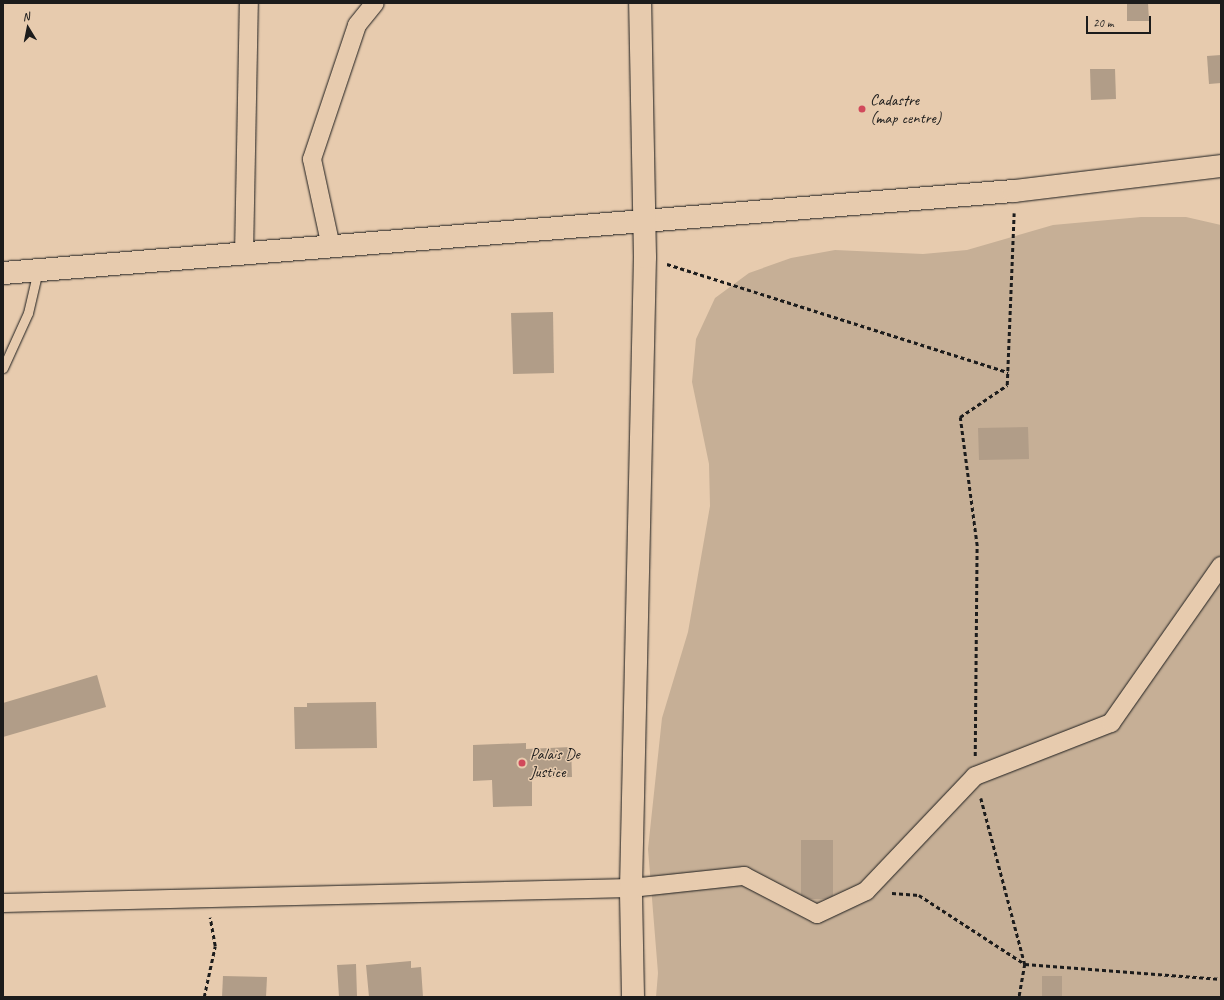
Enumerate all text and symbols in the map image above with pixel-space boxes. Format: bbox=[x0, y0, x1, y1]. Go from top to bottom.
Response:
north arrow bbox=[8, 8, 48, 48]
scale bar bbox=[1088, 8, 1153, 34]
text: N bbox=[21, 9, 30, 24]
text: 20 m bbox=[1093, 15, 1113, 31]
place label: Cadastre (map centre) bbox=[870, 90, 941, 128]
marker: Cadastre (map centre) bbox=[857, 104, 867, 114]
place label: Palais De Justice bbox=[530, 744, 580, 782]
marker: Palais De Justice bbox=[517, 758, 527, 768]

